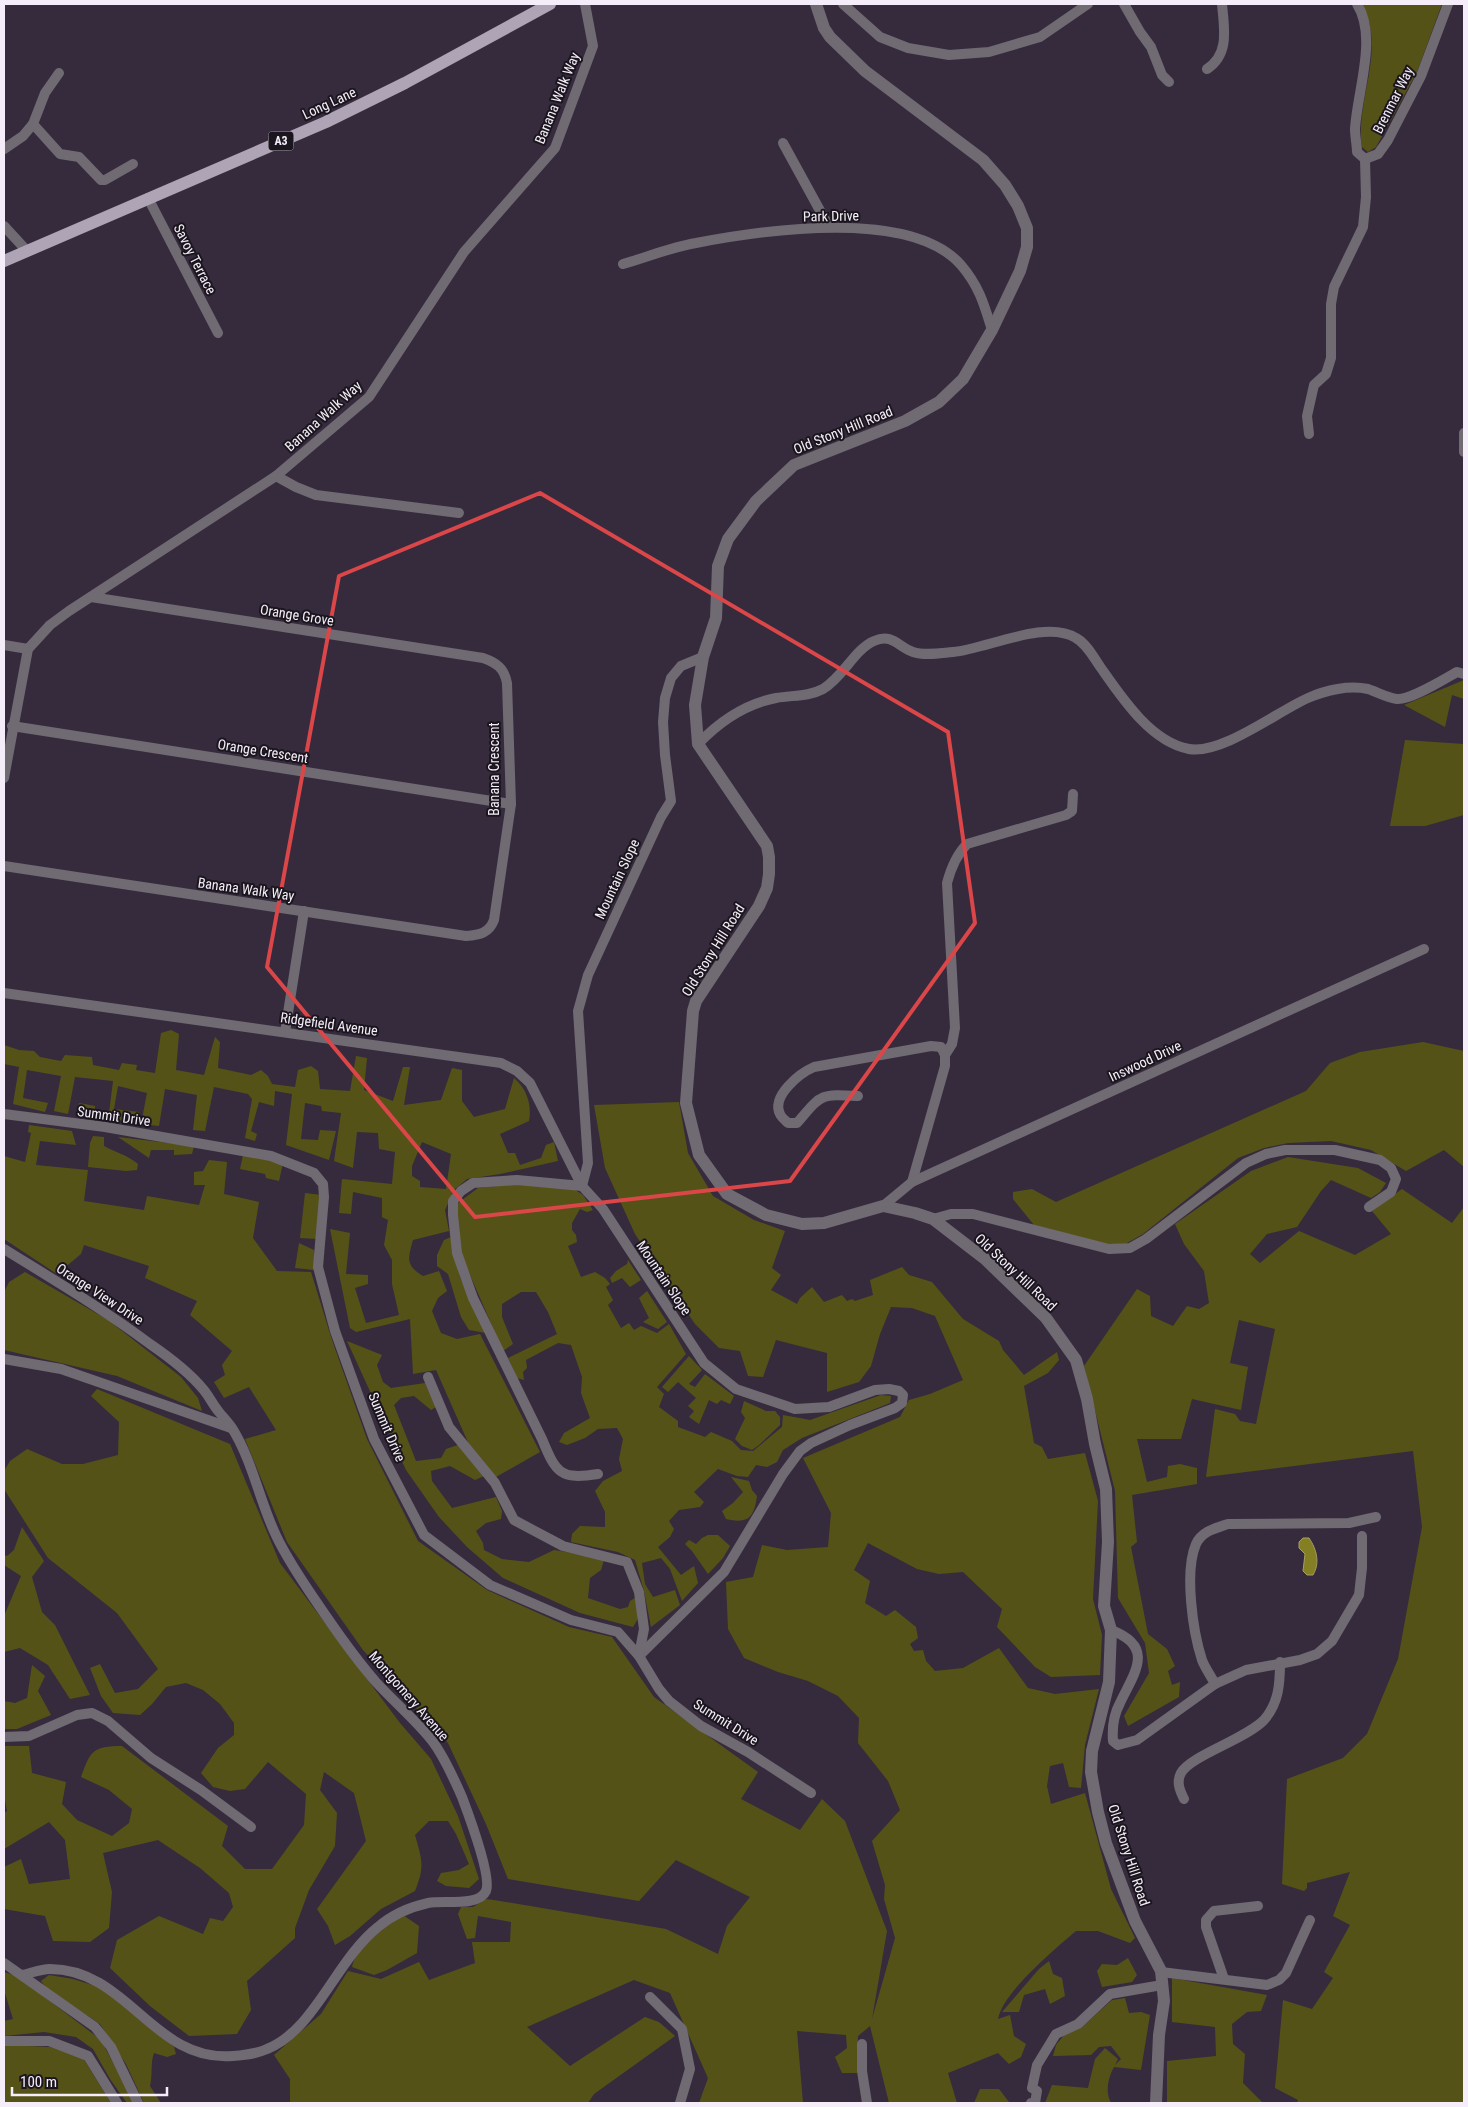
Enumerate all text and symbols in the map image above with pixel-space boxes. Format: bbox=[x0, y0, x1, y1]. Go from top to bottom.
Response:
street label: Banana Walk Way bbox=[531, 50, 583, 146]
street label: Brenmar Way bbox=[1369, 64, 1417, 136]
street label: Long Lane bbox=[300, 83, 359, 122]
road number: A3 bbox=[268, 132, 294, 150]
street label: Park Drive bbox=[803, 208, 860, 224]
street label: Savoy Terrace bbox=[170, 221, 220, 297]
street label: Banana Walk Way bbox=[281, 377, 365, 454]
street label: Old Stony Hill Road bbox=[791, 403, 895, 457]
street label: Orange Grove bbox=[259, 601, 335, 629]
street label: Banana Crescent bbox=[486, 722, 502, 816]
street label: Orange Crescent bbox=[217, 736, 309, 766]
street label: Mountain Slope bbox=[592, 836, 643, 921]
street label: Banana Walk Way bbox=[197, 874, 295, 904]
street label: Old Stony Hill Road bbox=[678, 901, 748, 999]
street label: Ridgefield Avenue bbox=[279, 1009, 379, 1039]
street label: Inswood Drive bbox=[1106, 1037, 1184, 1085]
street label: Summit Drive bbox=[76, 1103, 152, 1129]
street label: Old Stony Hill Road bbox=[972, 1230, 1060, 1314]
street label: Mountain Slope bbox=[633, 1238, 695, 1319]
street label: Orange View Drive bbox=[54, 1260, 147, 1328]
street label: Summit Drive bbox=[365, 1390, 409, 1464]
street label: Montgomery Avenue bbox=[366, 1648, 452, 1744]
street label: Summit Drive bbox=[691, 1696, 762, 1749]
street label: Old Stony Hill Road bbox=[1105, 1802, 1153, 1908]
scale bar bbox=[12, 2064, 168, 2096]
text: 100 m bbox=[20, 2073, 57, 2091]

